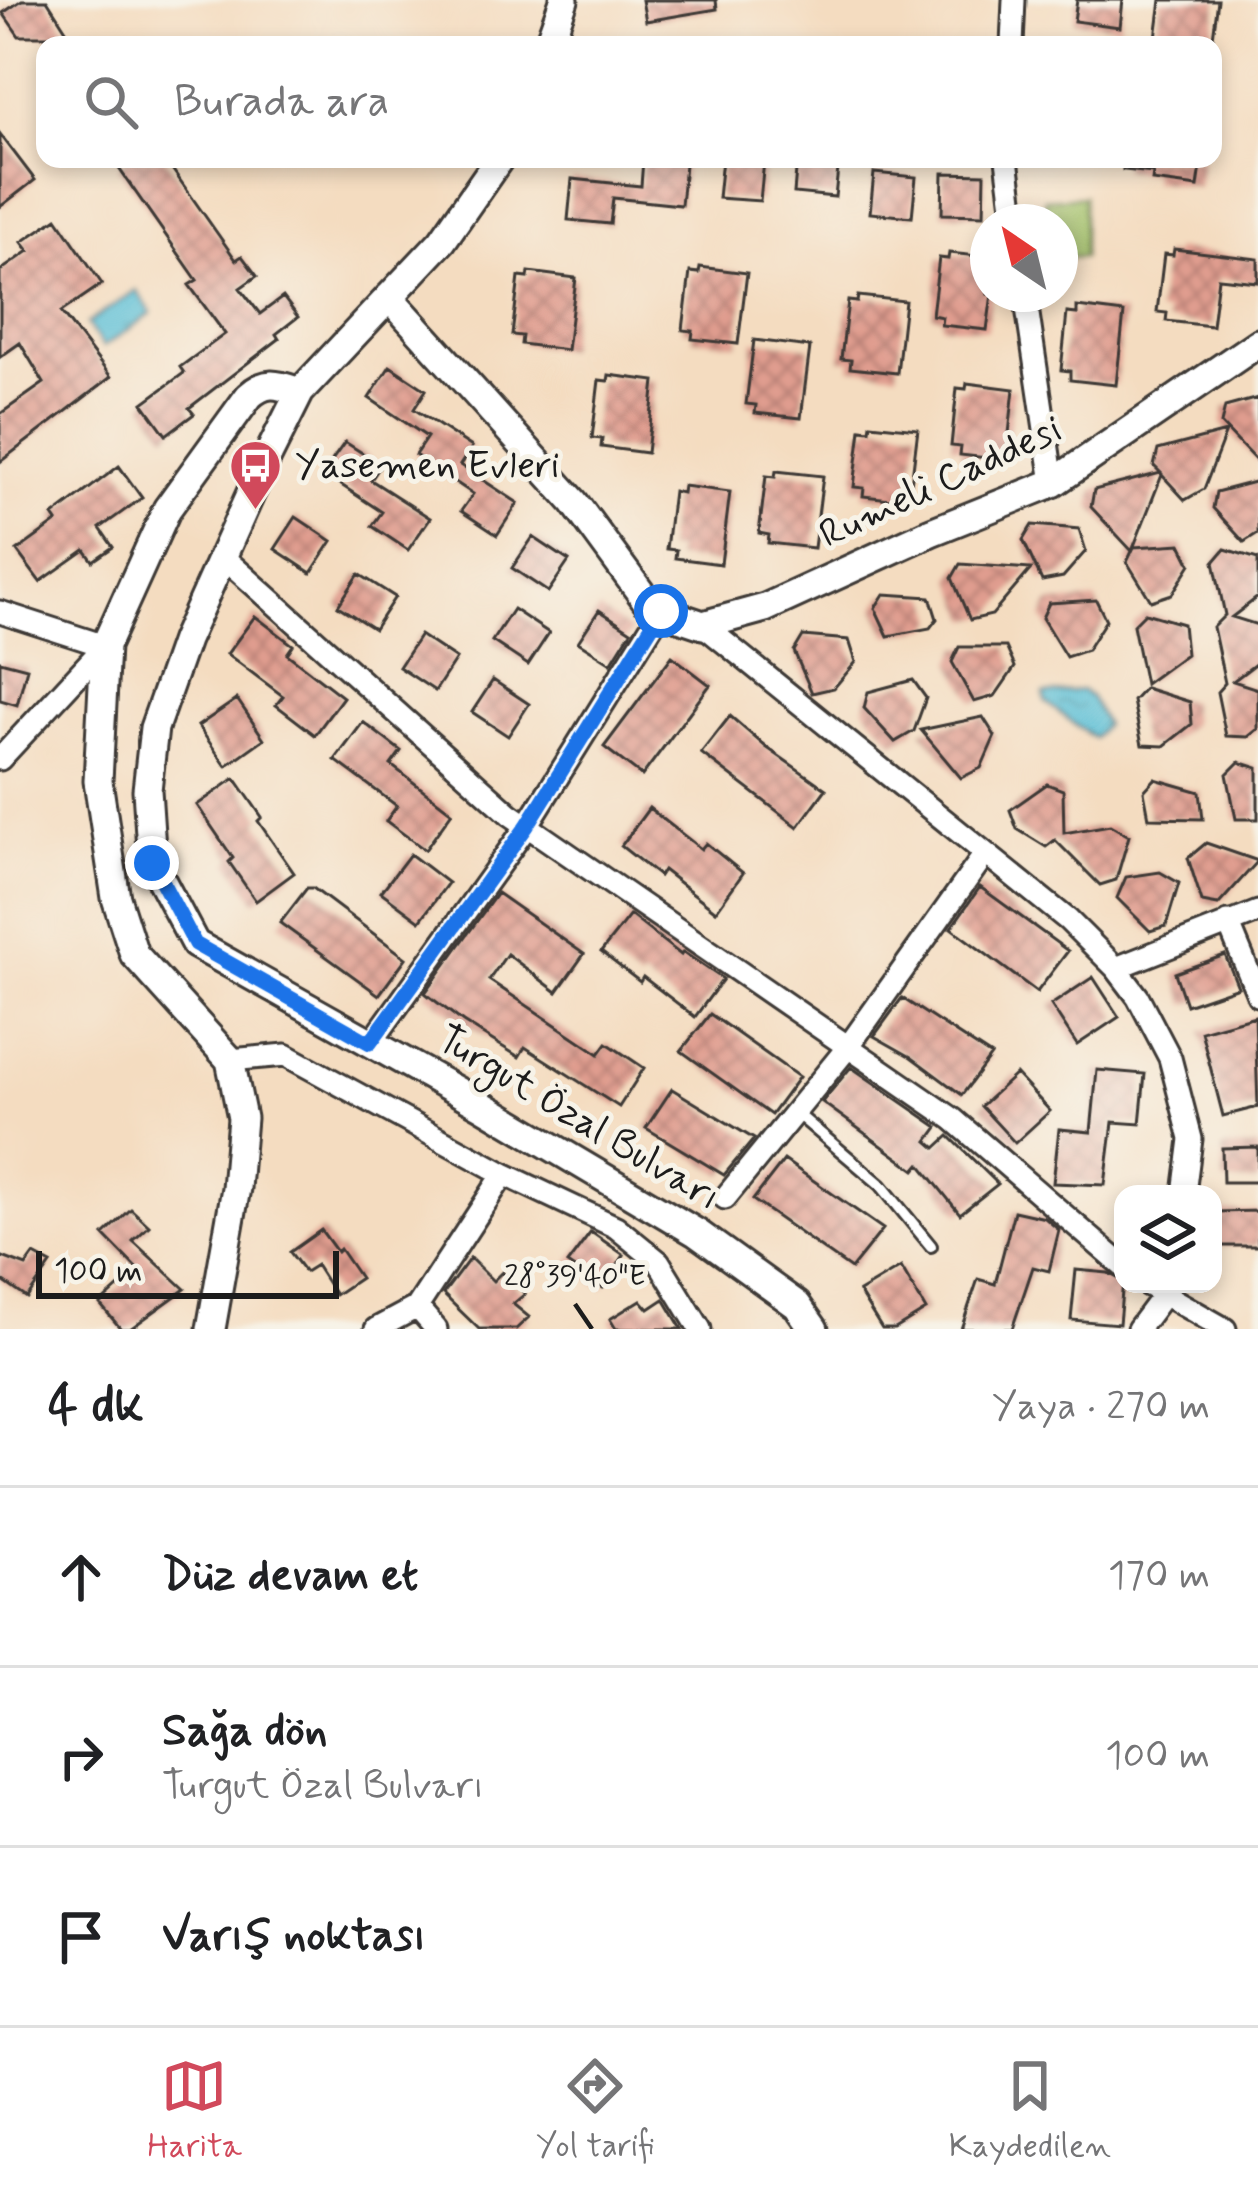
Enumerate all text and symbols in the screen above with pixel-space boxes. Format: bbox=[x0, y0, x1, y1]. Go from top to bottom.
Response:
search box bbox=[36, 36, 1222, 168]
icon: search bbox=[78, 69, 144, 135]
text: Burada ara bbox=[174, 73, 389, 132]
north arrow bbox=[970, 204, 1078, 312]
street label: Rumeli Caddesi bbox=[812, 405, 1070, 561]
bus stop icon: Yasemen Evleri bbox=[228, 438, 284, 512]
place label: Yasemen Evleri bbox=[295, 441, 559, 492]
route start bbox=[634, 584, 688, 638]
route end bbox=[125, 836, 179, 890]
street label: Turgut Özal Bulvarı bbox=[425, 1014, 729, 1226]
map controls bbox=[1114, 1185, 1222, 1293]
button: layers bbox=[1114, 1185, 1222, 1293]
scale bar bbox=[36, 1245, 339, 1298]
text: 100 m bbox=[54, 1250, 143, 1294]
text: 28°39'40"E bbox=[504, 1257, 646, 1296]
text: 4 dk bbox=[48, 1374, 144, 1440]
text: Yaya · 270 m bbox=[992, 1382, 1210, 1433]
icon: ahead bbox=[48, 1544, 114, 1610]
text: Düz devam et bbox=[162, 1547, 418, 1606]
text: 170 m bbox=[1108, 1551, 1210, 1602]
text: Sağa dön bbox=[162, 1702, 327, 1761]
icon: right bbox=[48, 1724, 114, 1790]
text: 100 m bbox=[1105, 1731, 1210, 1782]
text: Turgut Özal Bulvarı bbox=[162, 1761, 484, 1812]
icon: arrive bbox=[48, 1904, 114, 1970]
text: Varış noktası bbox=[162, 1907, 426, 1966]
tab: Harita bbox=[147, 2053, 242, 2169]
tab: Yol tarifi bbox=[536, 2053, 654, 2169]
tab: Kaydedilen bbox=[949, 2053, 1111, 2169]

